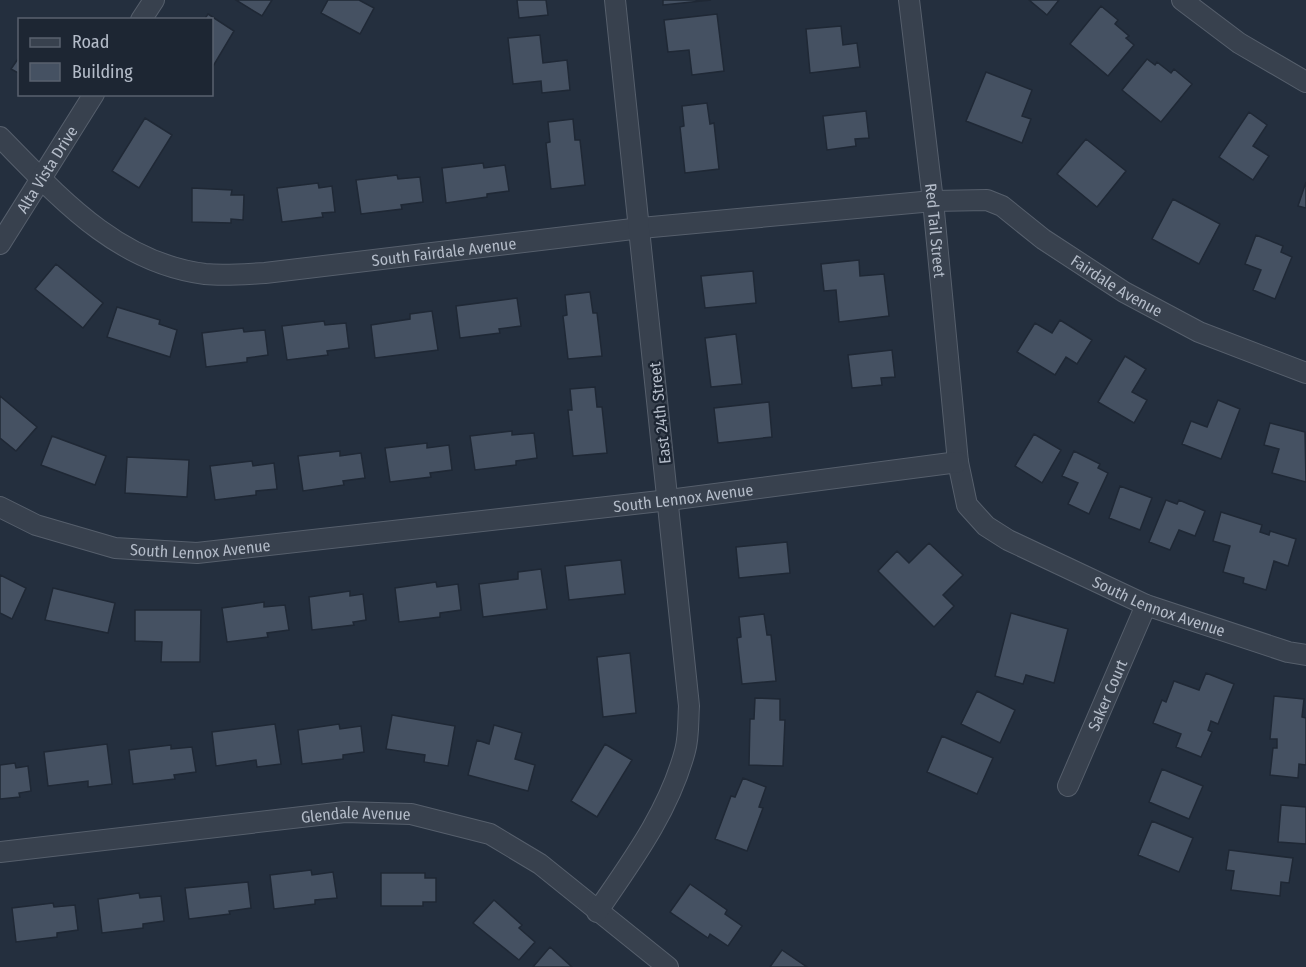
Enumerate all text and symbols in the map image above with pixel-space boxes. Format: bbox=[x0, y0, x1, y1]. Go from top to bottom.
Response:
legend bbox=[18, 18, 213, 96]
text: Road bbox=[72, 31, 109, 53]
text: Building bbox=[72, 61, 133, 83]
street label: Alta Vista Drive bbox=[12, 122, 81, 216]
street label: Red Tail Street bbox=[921, 182, 950, 279]
street label: South Fairdale Avenue bbox=[370, 234, 517, 270]
street label: Fairdale Avenue bbox=[1068, 251, 1166, 320]
street label: East 24th Street bbox=[645, 360, 675, 465]
street label: South Lennox Avenue bbox=[612, 480, 754, 516]
street label: South Lennox Avenue bbox=[129, 535, 271, 563]
street label: South Lennox Avenue bbox=[1090, 572, 1228, 640]
street label: Saker Court bbox=[1083, 656, 1131, 734]
street label: Glendale Avenue bbox=[300, 802, 411, 827]

